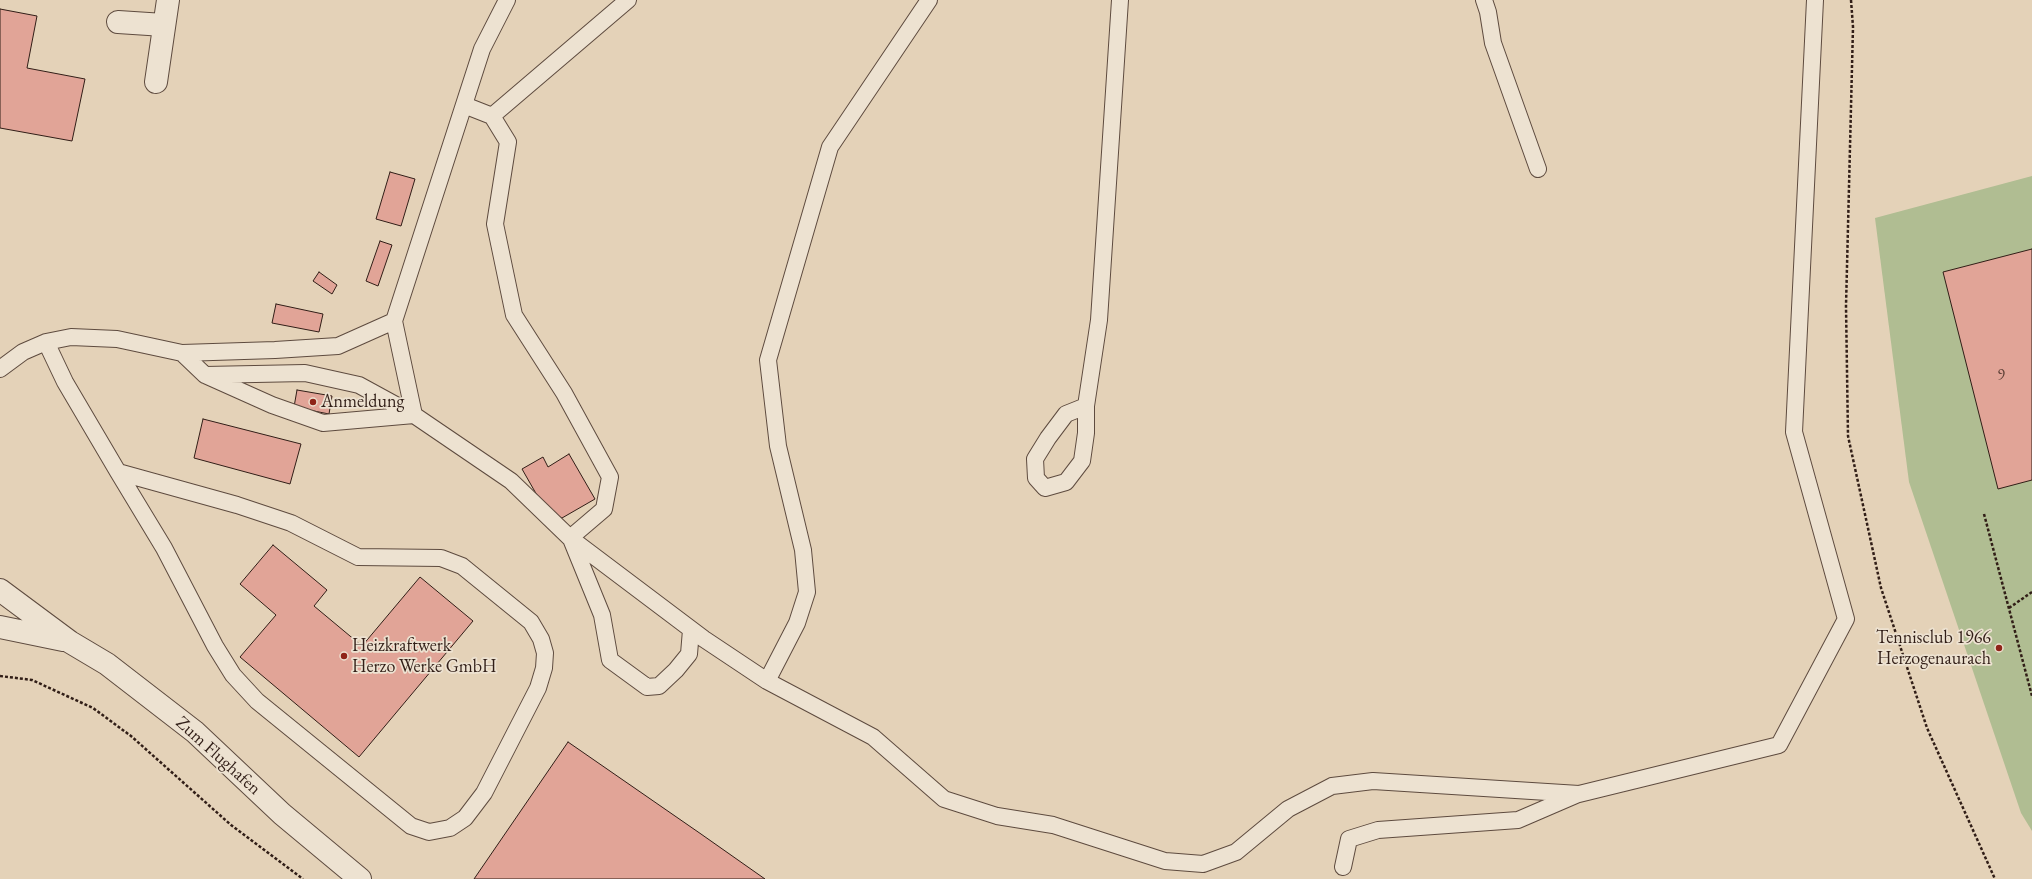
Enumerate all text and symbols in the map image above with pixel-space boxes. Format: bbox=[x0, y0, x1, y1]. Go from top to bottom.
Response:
house number: 9 bbox=[1997, 366, 2005, 386]
place label: Anmeldung bbox=[321, 391, 404, 413]
marker: Anmeldung bbox=[308, 397, 318, 407]
place label: Tennisclub 1966 Herzogenaurach bbox=[1876, 627, 1991, 670]
place label: Heizkraftwerk Herzo Werke GmbH bbox=[352, 635, 497, 678]
marker: Tennisclub 1966 Herzogenaurach bbox=[1994, 643, 2004, 653]
marker: Heizkraftwerk Herzo Werke GmbH bbox=[339, 651, 349, 661]
street label: Zum Flughafen bbox=[171, 712, 265, 800]

